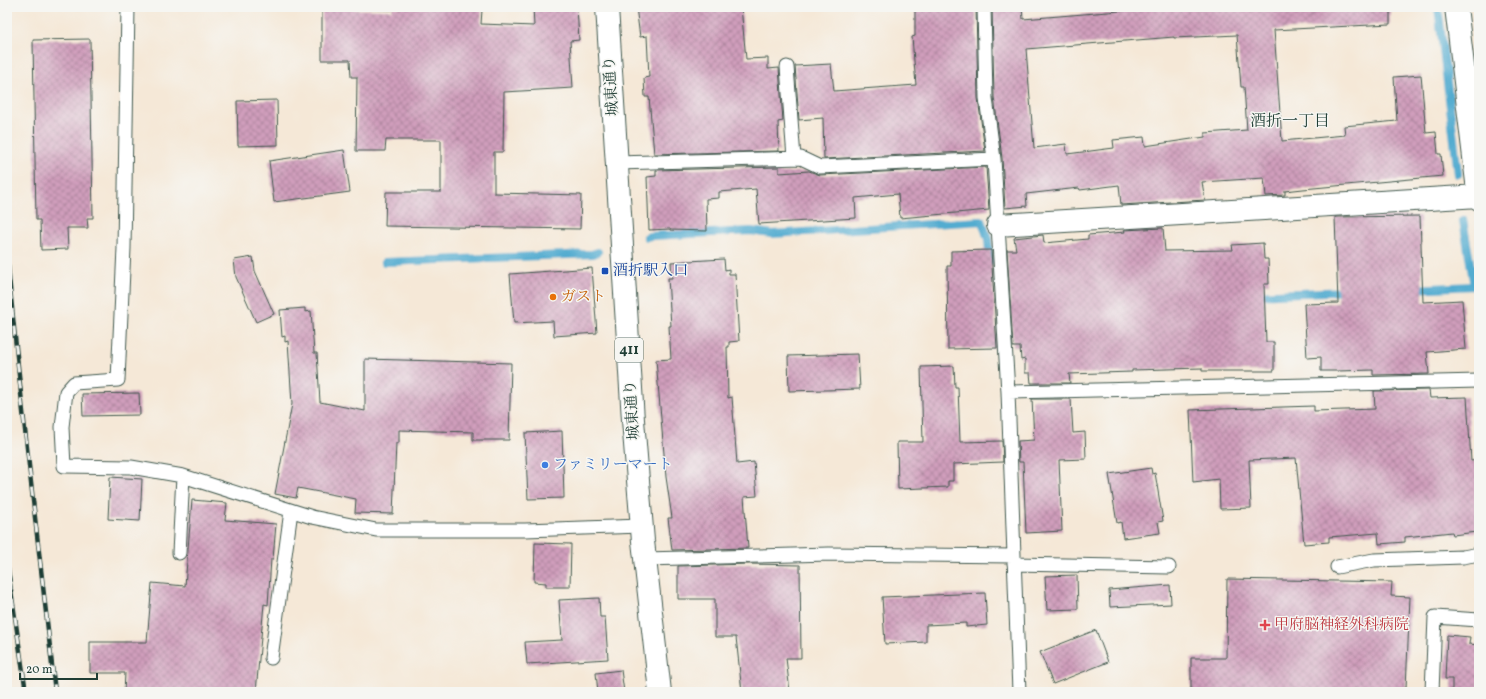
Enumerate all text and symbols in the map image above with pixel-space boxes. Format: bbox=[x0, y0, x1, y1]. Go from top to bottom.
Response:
street label: 城東通り bbox=[599, 55, 625, 117]
district label: 酒折一丁目 bbox=[1250, 111, 1330, 133]
place label: 酒折駅入口 bbox=[613, 261, 688, 282]
marker: 酒折駅入口 bbox=[600, 266, 610, 276]
place label: ガスト bbox=[561, 287, 606, 308]
marker: ガスト bbox=[548, 292, 558, 302]
road number: 411 bbox=[615, 338, 643, 362]
street label: 城東通り bbox=[620, 379, 646, 441]
place label: ファミリーマート bbox=[553, 455, 673, 476]
marker: ファミリーマート bbox=[540, 460, 550, 470]
place label: 甲府脳神経外科病院 bbox=[1274, 615, 1409, 636]
marker: 甲府脳神経外科病院 bbox=[1259, 619, 1271, 631]
scale bar bbox=[20, 655, 97, 681]
text: 20 m bbox=[26, 662, 53, 678]

